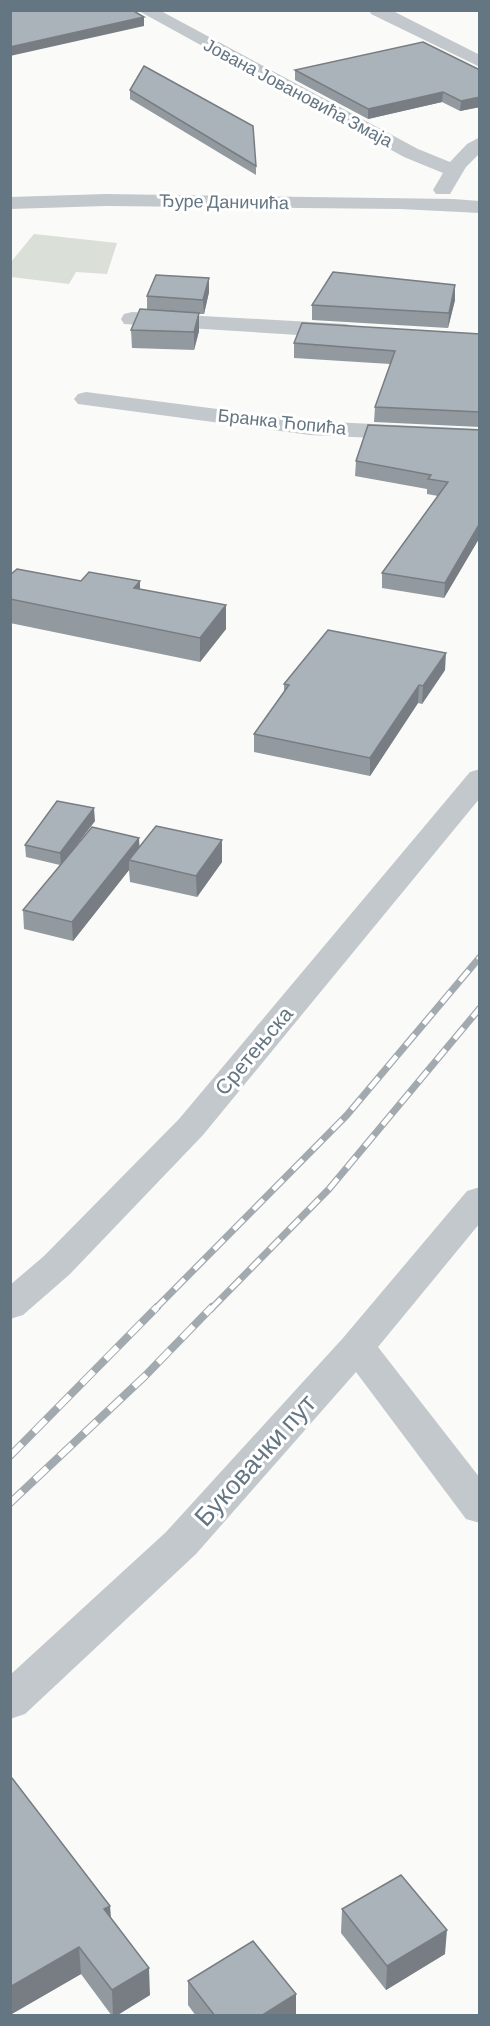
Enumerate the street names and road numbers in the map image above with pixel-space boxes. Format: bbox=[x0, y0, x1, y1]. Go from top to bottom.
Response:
street label: Јована Јовановића Змаја bbox=[200, 33, 398, 152]
street label: Ђуре Даничића bbox=[159, 189, 290, 213]
street label: Бранка Ћопића bbox=[217, 403, 348, 439]
street label: Сретењска bbox=[209, 1000, 297, 1099]
street label: Буковачки пут bbox=[187, 1387, 321, 1531]

